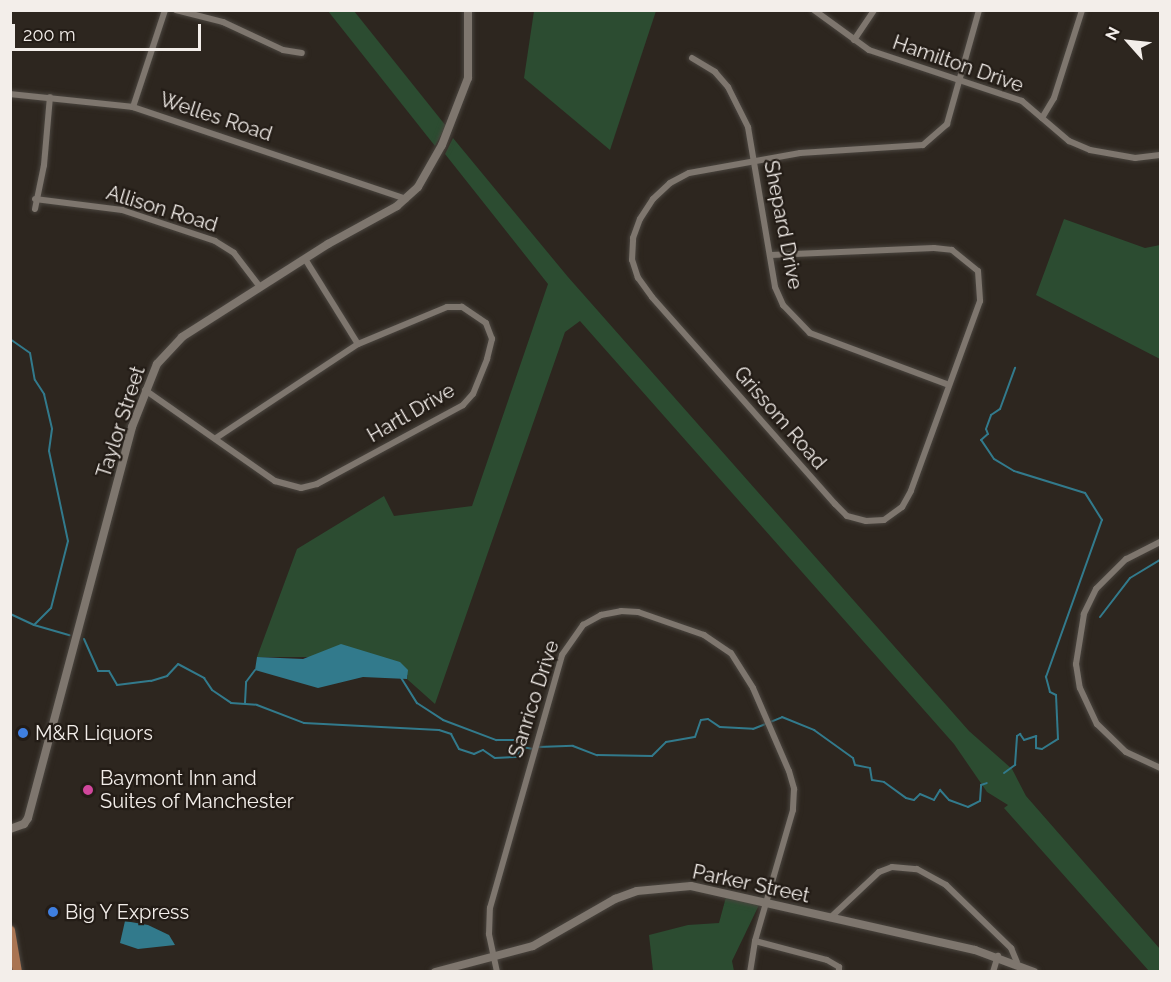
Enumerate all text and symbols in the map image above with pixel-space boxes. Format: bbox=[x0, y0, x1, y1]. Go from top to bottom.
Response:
scale bar bbox=[15, 12, 204, 50]
north arrow bbox=[1099, 12, 1159, 72]
text: 200 m bbox=[23, 24, 76, 45]
text: N bbox=[1101, 24, 1124, 43]
street label: Hamilton Drive bbox=[889, 30, 1027, 98]
street label: Welles Road bbox=[157, 88, 275, 146]
street label: Shepard Drive bbox=[759, 159, 807, 291]
street label: Allison Road bbox=[103, 181, 221, 237]
street label: Grissom Road bbox=[729, 362, 831, 474]
street label: Taylor Street bbox=[92, 363, 150, 481]
street label: Hartl Drive bbox=[363, 378, 459, 448]
street label: Sanrico Drive bbox=[504, 637, 564, 761]
place label: M&R Liquors bbox=[35, 721, 153, 745]
marker: M&R Liquors bbox=[16, 726, 30, 740]
place label: Baymont Inn and Suites of Manchester bbox=[100, 766, 294, 813]
marker: Baymont Inn and Suites of Manchester bbox=[81, 783, 95, 797]
street label: Parker Street bbox=[690, 860, 812, 908]
place label: Big Y Express bbox=[65, 900, 191, 924]
marker: Big Y Express bbox=[46, 905, 60, 919]

